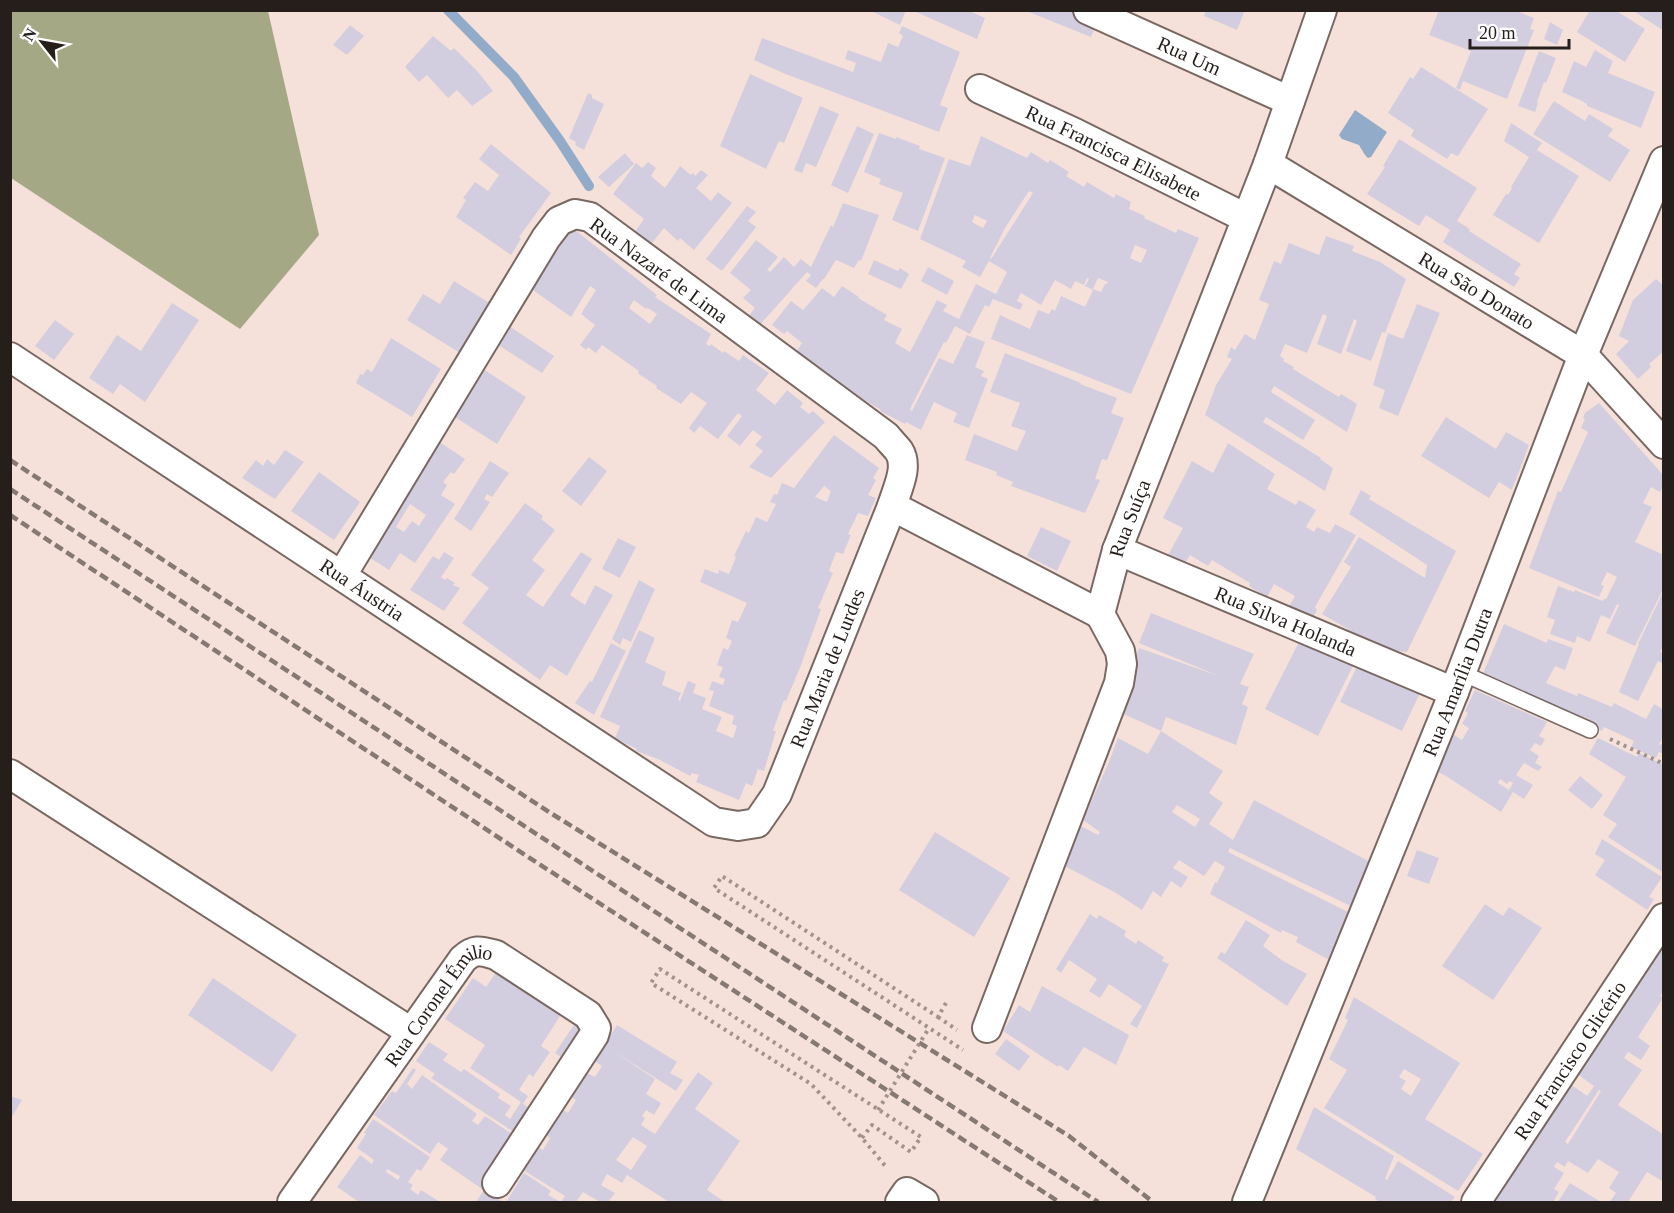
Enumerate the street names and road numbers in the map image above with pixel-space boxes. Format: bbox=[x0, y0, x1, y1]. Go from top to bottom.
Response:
street label: Rua Um bbox=[1154, 32, 1225, 80]
street label: Rua Francisca Elisabete bbox=[1022, 101, 1205, 205]
street label: Rua Nazaré de Lima bbox=[586, 213, 732, 327]
street label: Rua São Donato bbox=[1415, 247, 1538, 334]
street label: Rua Suíça bbox=[1105, 476, 1155, 560]
street label: Rua Áustria bbox=[316, 554, 408, 625]
street label: Rua Silva Holanda bbox=[1212, 582, 1360, 661]
street label: Rua Maria de Lurdes bbox=[786, 585, 869, 751]
street label: Rua Amarília Dutra bbox=[1418, 604, 1496, 759]
street label: Rua Coronel Émilio bbox=[380, 940, 496, 1071]
street label: Rua Francisco Glicério bbox=[1509, 977, 1630, 1144]

